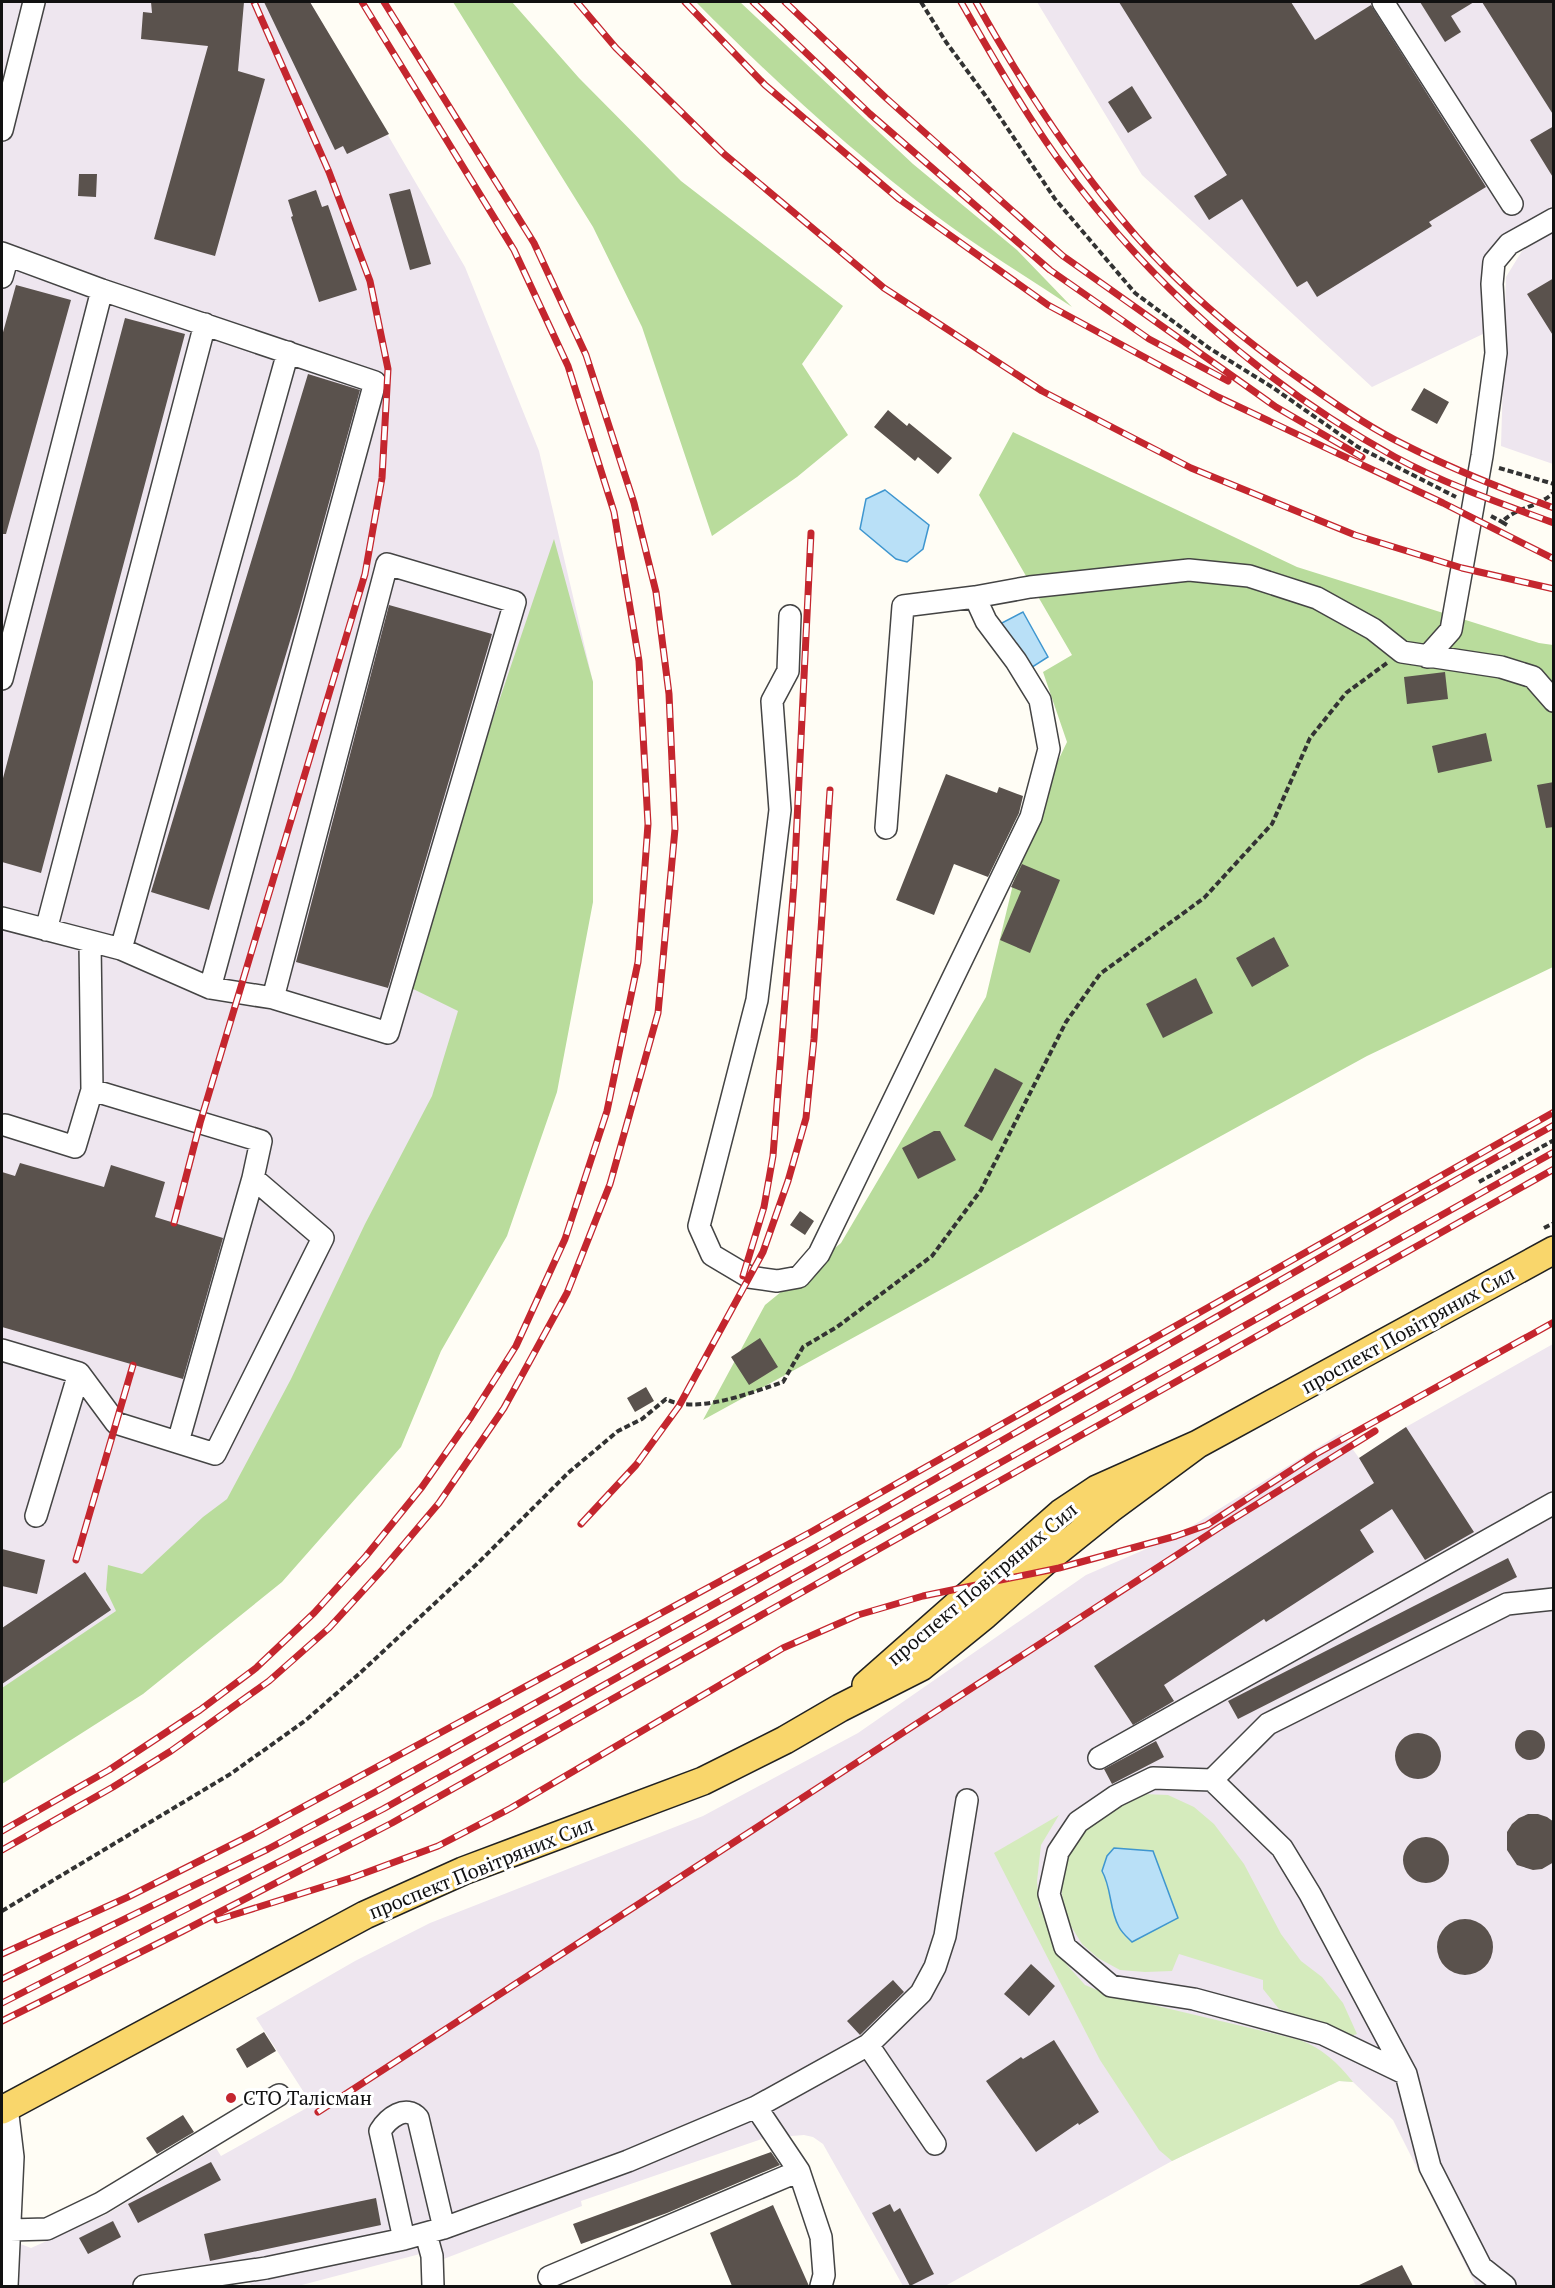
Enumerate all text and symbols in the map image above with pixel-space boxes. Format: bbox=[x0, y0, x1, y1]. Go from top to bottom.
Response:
street label: проспект Повітряних Сил bbox=[1296, 1259, 1520, 1400]
street label: проспект Повітряних Сил bbox=[881, 1496, 1083, 1671]
street label: проспект Повітряних Сил bbox=[364, 1810, 597, 1925]
place label: СТО Талісман bbox=[243, 2084, 372, 2111]
marker: СТО Талісман bbox=[224, 2091, 238, 2105]

